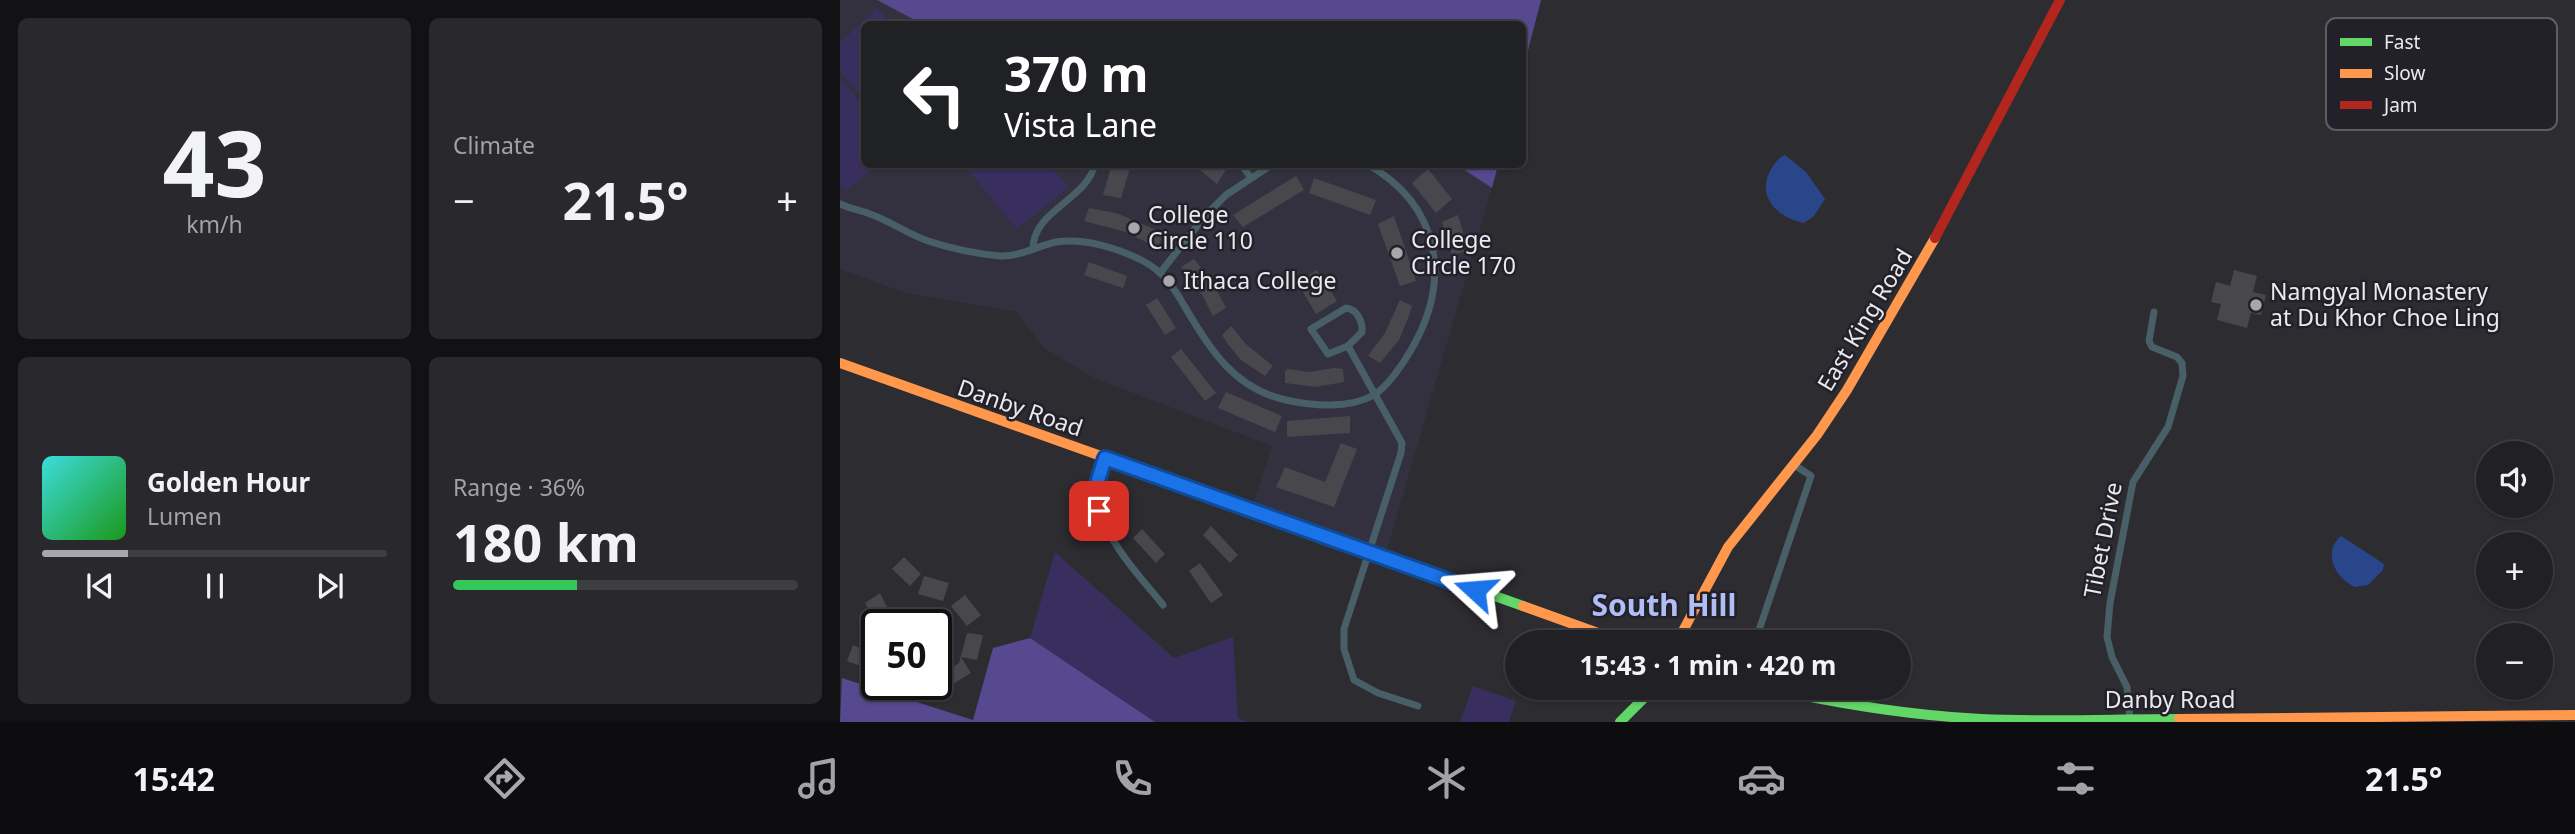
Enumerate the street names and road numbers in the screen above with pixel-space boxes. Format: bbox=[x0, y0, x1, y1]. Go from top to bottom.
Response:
street label: East King Road bbox=[1809, 242, 1919, 397]
street label: Danby Road bbox=[953, 371, 1087, 443]
street label: Tibet Drive bbox=[2075, 479, 2129, 600]
street label: Danby Road bbox=[2105, 683, 2235, 715]

